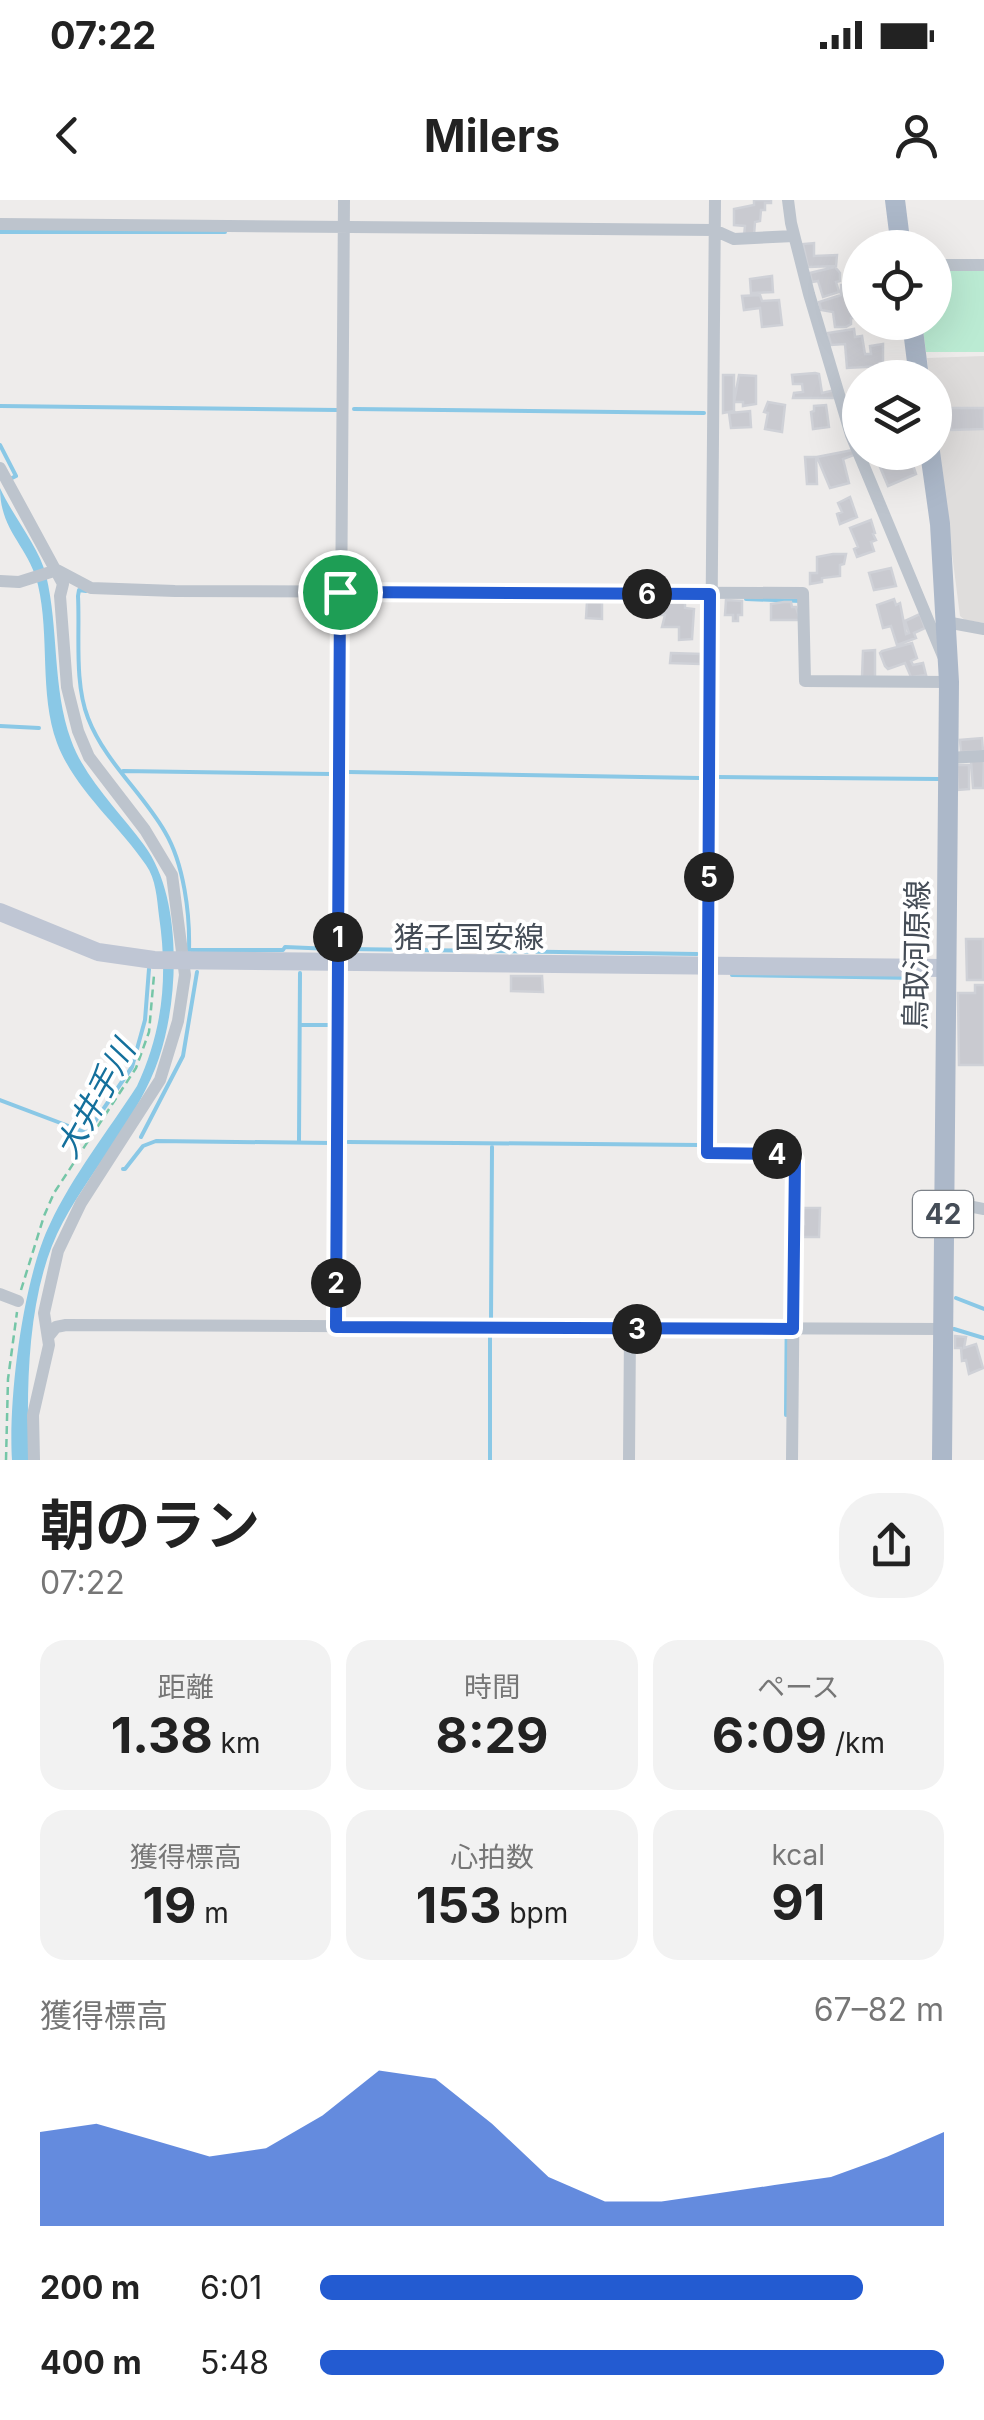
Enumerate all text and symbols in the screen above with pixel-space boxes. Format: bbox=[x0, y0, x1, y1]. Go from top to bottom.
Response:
text: 07:22 bbox=[50, 12, 156, 58]
icon: back bbox=[40, 108, 95, 163]
text: Milers bbox=[424, 108, 560, 163]
icon: person bbox=[889, 108, 944, 163]
map controls bbox=[842, 230, 952, 470]
button: locate bbox=[842, 230, 952, 340]
button: layers bbox=[842, 360, 952, 470]
pin bbox=[298, 550, 383, 635]
icon: arrive bbox=[313, 565, 368, 620]
pin: 6 bbox=[622, 569, 672, 619]
text: 6 bbox=[638, 577, 656, 611]
pin: 5 bbox=[684, 852, 734, 902]
text: 5 bbox=[700, 860, 718, 894]
street label: 鳥取河原線 bbox=[897, 880, 935, 1030]
pin: 1 bbox=[313, 912, 363, 962]
street label: 猪子国安線 bbox=[394, 919, 544, 955]
text: 1 bbox=[332, 920, 344, 954]
water label: 大井手川 bbox=[47, 1031, 145, 1164]
pin: 4 bbox=[752, 1129, 802, 1179]
text: 4 bbox=[768, 1137, 786, 1171]
road number: 42 bbox=[913, 1191, 973, 1237]
pin: 2 bbox=[311, 1258, 361, 1308]
text: 2 bbox=[327, 1266, 345, 1300]
pin: 3 bbox=[612, 1304, 662, 1354]
text: 3 bbox=[628, 1312, 646, 1346]
text: 朝のラン bbox=[40, 1492, 260, 1558]
button: share bbox=[839, 1493, 944, 1598]
text: 07:22 bbox=[40, 1563, 125, 1602]
text: 距離 bbox=[158, 1670, 214, 1704]
text: 時間 bbox=[464, 1670, 520, 1704]
text: ペース bbox=[757, 1670, 840, 1704]
text: 1.38 bbox=[111, 1705, 213, 1765]
text: 8:29 bbox=[435, 1705, 549, 1765]
text: 6:09 bbox=[712, 1705, 827, 1765]
text: km bbox=[213, 1726, 261, 1760]
text: /km bbox=[827, 1726, 885, 1760]
text: kcal bbox=[772, 1838, 825, 1872]
text: 獲得標高 bbox=[130, 1840, 242, 1874]
text: 心拍数 bbox=[450, 1840, 534, 1874]
text: 91 bbox=[771, 1872, 825, 1932]
text: 19 bbox=[142, 1875, 196, 1935]
text: 153 bbox=[416, 1875, 502, 1935]
text: m bbox=[196, 1896, 229, 1930]
text: bpm bbox=[502, 1896, 568, 1930]
text: 67–82 m bbox=[814, 1990, 944, 2029]
text: 獲得標高 bbox=[40, 1996, 168, 2035]
text: 200 m bbox=[40, 2268, 140, 2307]
text: 6:01 bbox=[200, 2268, 262, 2307]
text: 400 m bbox=[40, 2343, 142, 2382]
text: 5:48 bbox=[200, 2343, 269, 2382]

